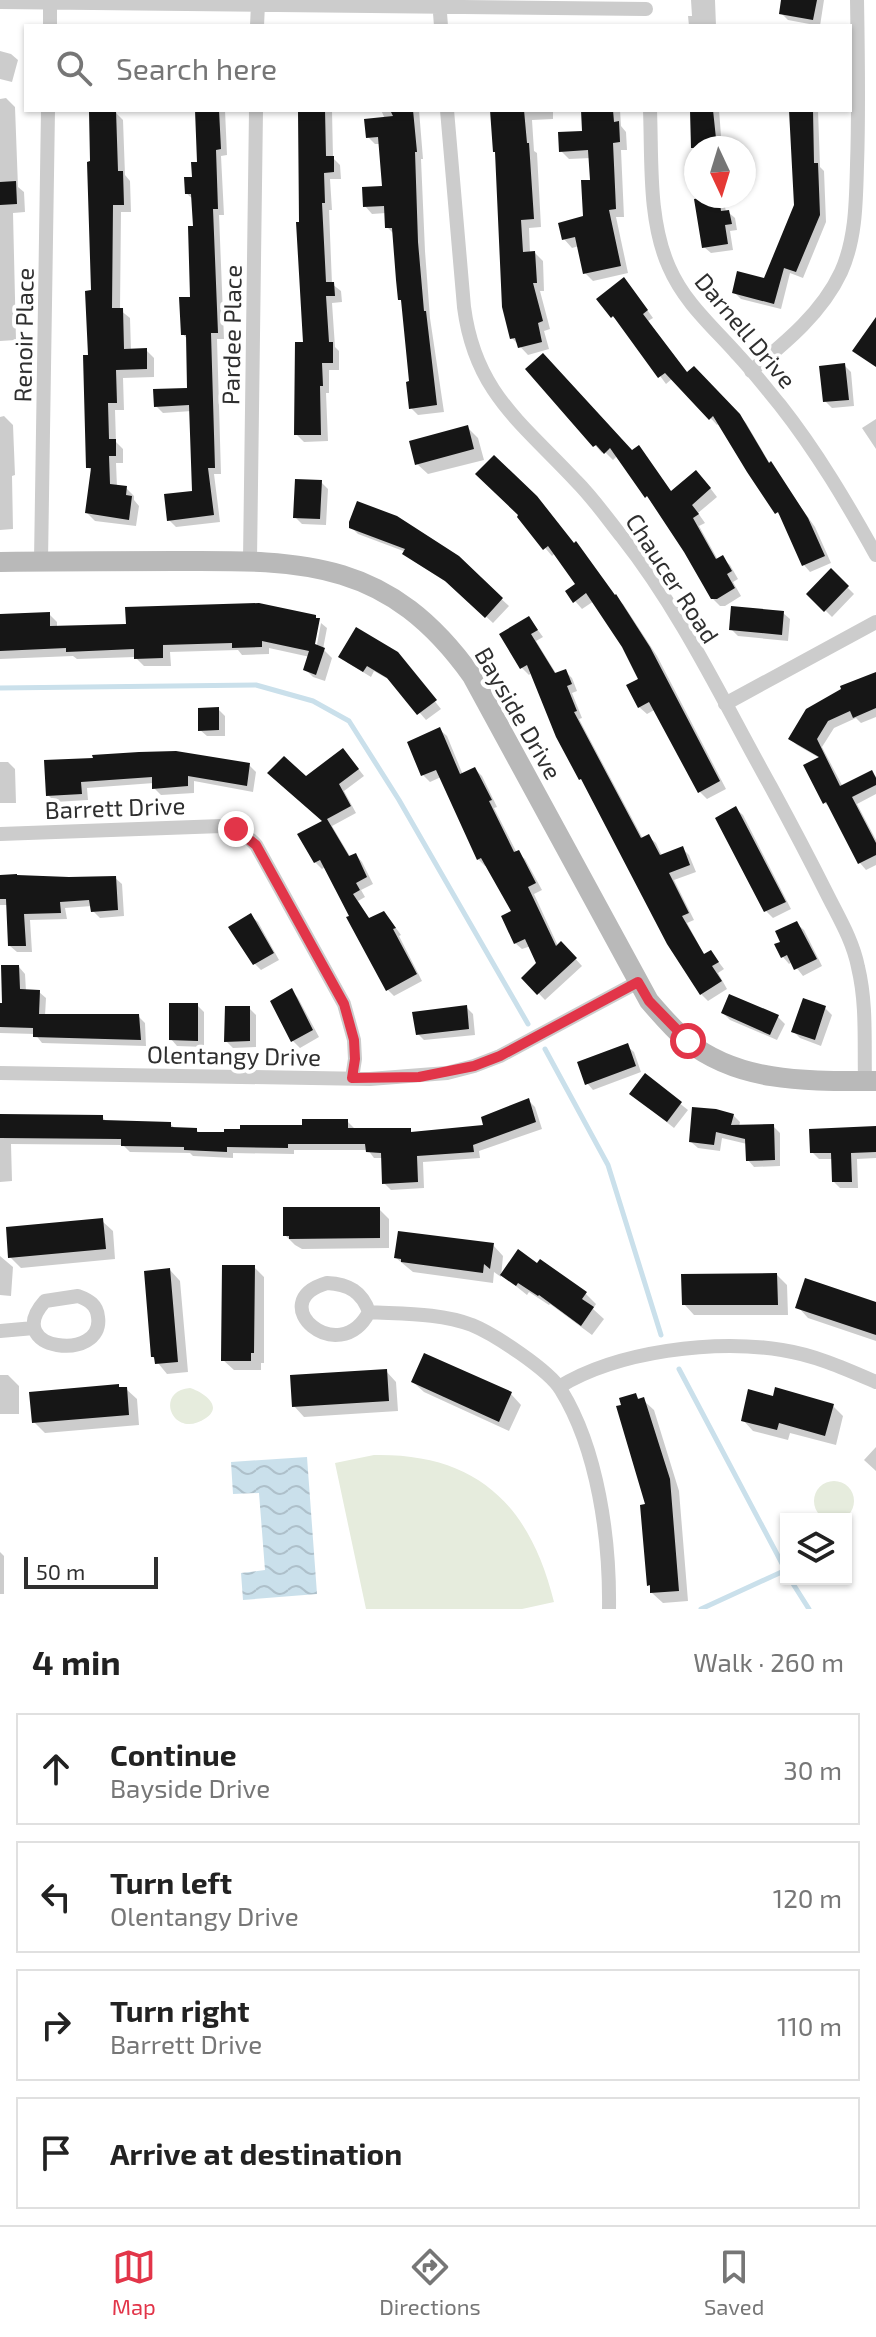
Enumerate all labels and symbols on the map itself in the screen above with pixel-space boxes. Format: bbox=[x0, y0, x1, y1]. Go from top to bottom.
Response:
north arrow bbox=[684, 136, 756, 208]
street label: Pardee Place bbox=[215, 265, 247, 405]
street label: Darnell Drive bbox=[689, 266, 803, 394]
street label: Renoir Place bbox=[7, 268, 39, 402]
street label: Chaucer Road bbox=[620, 508, 726, 648]
street label: Bayside Drive bbox=[469, 642, 569, 784]
street label: Barrett Drive bbox=[44, 790, 186, 824]
route end bbox=[218, 811, 254, 847]
route start bbox=[670, 1023, 706, 1059]
street label: Olentangy Drive bbox=[147, 1039, 321, 1071]
scale bar bbox=[24, 1553, 158, 1589]

